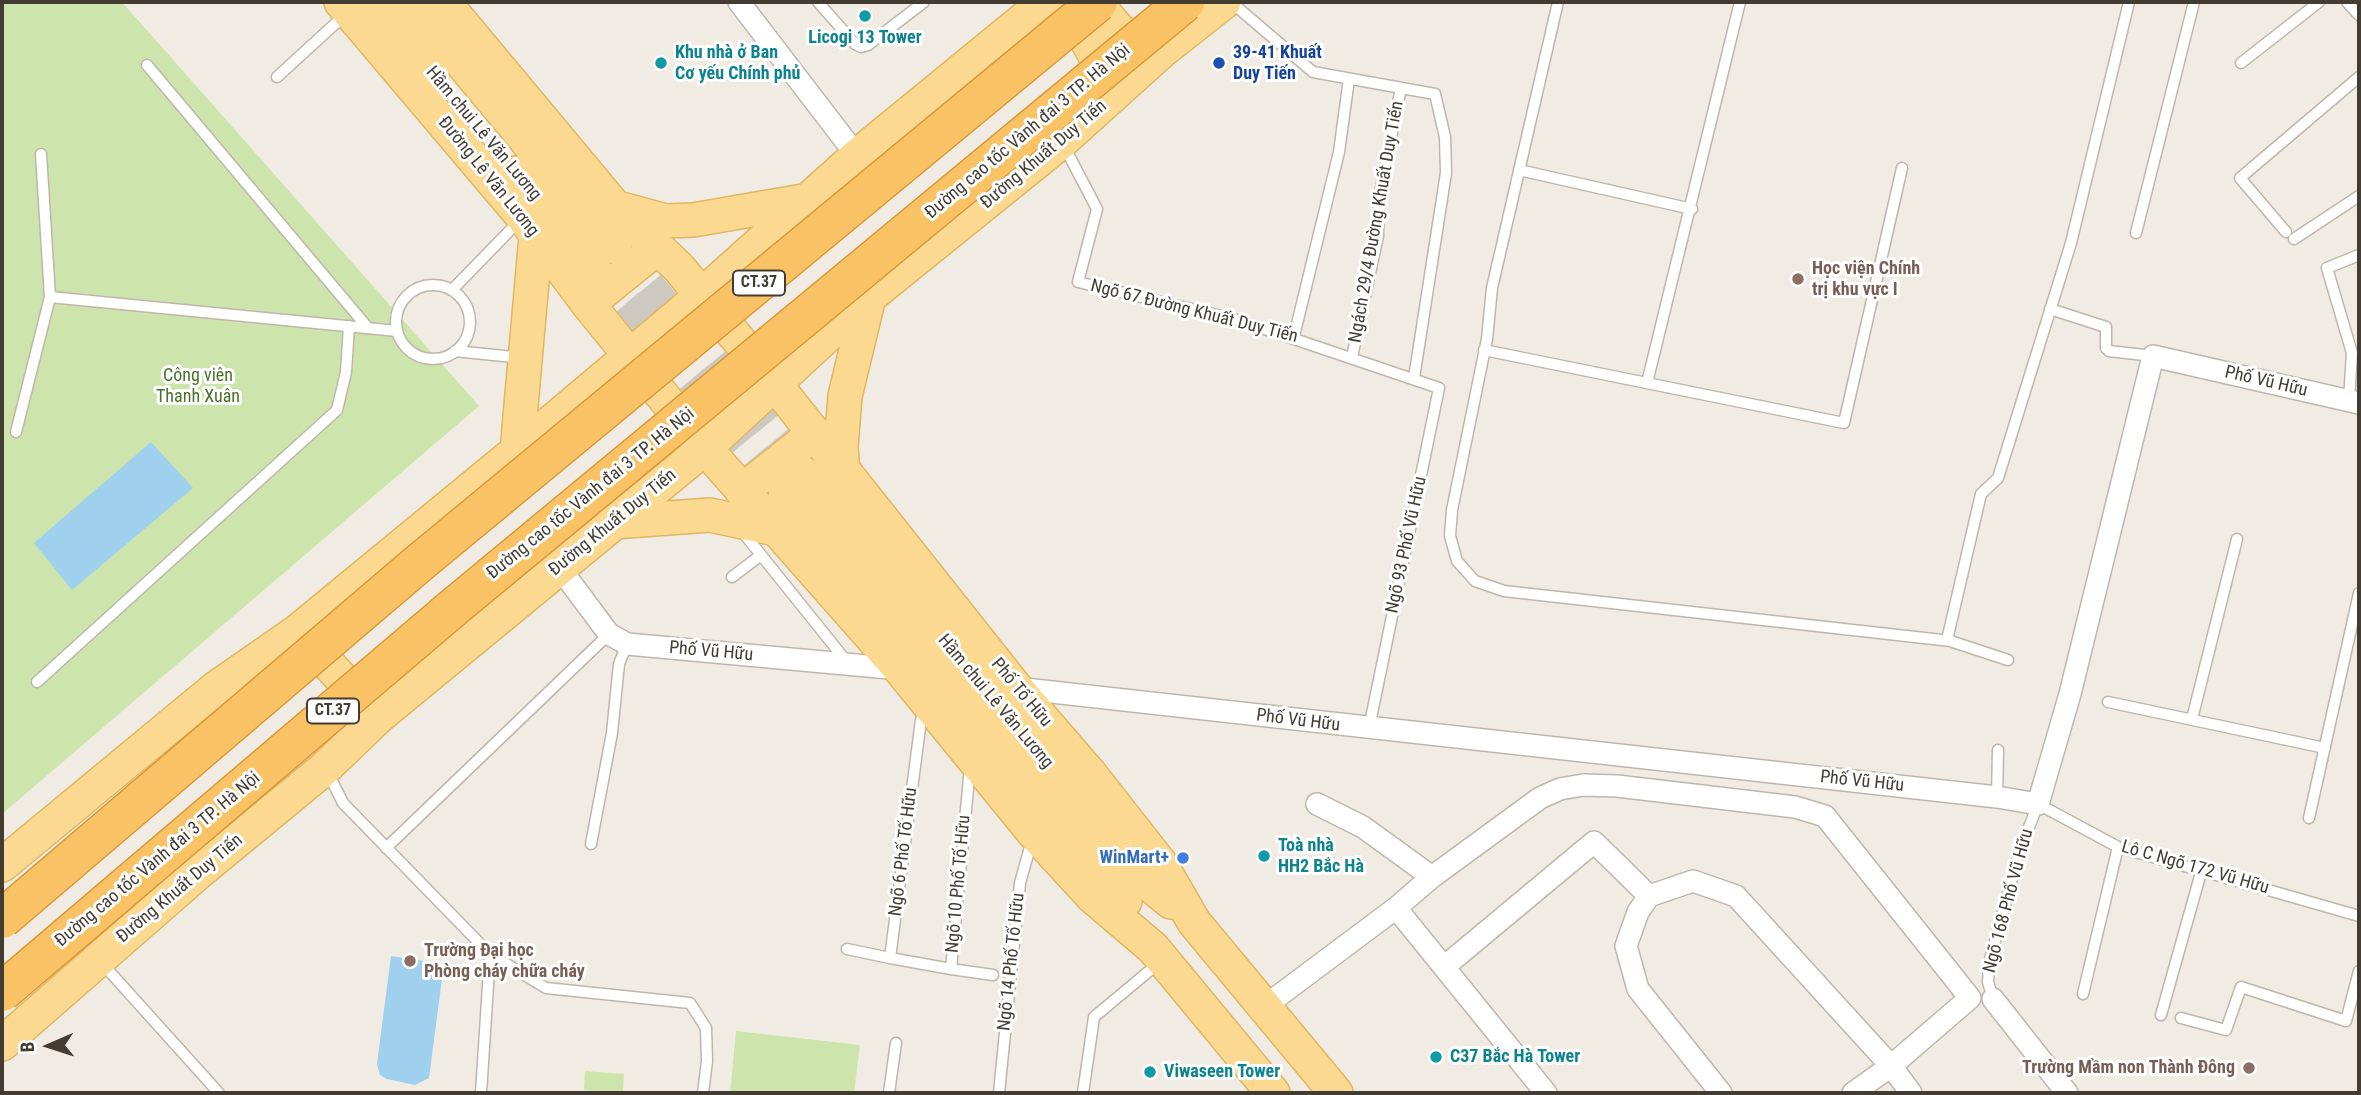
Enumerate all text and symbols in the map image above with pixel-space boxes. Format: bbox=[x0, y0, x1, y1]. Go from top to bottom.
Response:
marker: Licogi 13 Tower bbox=[857, 8, 873, 24]
place label: Licogi 13 Tower bbox=[808, 27, 922, 49]
street label: Đường cao tốc Vành đai 3 TP. Hà Nội bbox=[921, 40, 1135, 224]
place label: Khu nhà ở Ban Cơ yếu Chính phủ bbox=[675, 42, 800, 84]
place label: 39-41 Khuất Duy Tiến bbox=[1233, 42, 1322, 84]
marker: Khu nhà ở Ban Cơ yếu Chính phủ bbox=[653, 55, 669, 71]
marker: 39-41 Khuất Duy Tiến bbox=[1211, 55, 1227, 71]
street label: Hầm chui Lê Văn Lương bbox=[421, 63, 545, 205]
street label: Đường Khuất Duy Tiến bbox=[977, 96, 1111, 214]
street label: Ngách 29/4 Đường Khuất Duy Tiến bbox=[1345, 99, 1409, 345]
street label: Đường Lê Văn Lương bbox=[433, 113, 543, 241]
place label: Học viện Chính trị khu vực I bbox=[1812, 258, 1920, 300]
road number: CT.37 bbox=[733, 270, 785, 296]
marker: Học viện Chính trị khu vực I bbox=[1790, 271, 1806, 287]
street label: Ngõ 67 Đường Khuất Duy Tiến bbox=[1088, 276, 1300, 348]
street label: Phố Vũ Hữu bbox=[2223, 362, 2309, 402]
park label: Công viên Thanh Xuân bbox=[156, 365, 240, 408]
street label: Đường cao tốc Vành đai 3 TP. Hà Nội bbox=[483, 404, 699, 584]
street label: Đường Khuất Duy Tiến bbox=[545, 465, 681, 581]
street label: Ngõ 93 Phố Vũ Hữu bbox=[1382, 475, 1432, 615]
street label: Hầm chui Lê Văn Lương bbox=[933, 631, 1057, 773]
street label: Phố Vũ Hữu bbox=[668, 638, 754, 666]
street label: Phố Tố Hữu bbox=[986, 654, 1056, 732]
road number: CT.37 bbox=[307, 698, 359, 724]
street label: Phố Vũ Hữu bbox=[1255, 705, 1341, 737]
street label: Phố Vũ Hữu bbox=[1819, 767, 1905, 797]
street label: Đường cao tốc Vành đai 3 TP. Hà Nội bbox=[51, 768, 265, 952]
street label: Ngõ 6 Phố Tố Hữu bbox=[885, 786, 923, 918]
street label: Ngõ 10 Phố Tố Hữu bbox=[942, 814, 976, 954]
street label: Ngõ 168 Phố Vũ Hữu bbox=[1979, 827, 2039, 975]
street label: Đường Khuất Duy Tiến bbox=[113, 830, 247, 948]
place label: Toà nhà HH2 Bắc Hà bbox=[1278, 835, 1364, 878]
street label: Lô C Ngõ 172 Vũ Hữu bbox=[2119, 837, 2271, 899]
place label: WinMart+ bbox=[1100, 847, 1169, 869]
marker: Toà nhà HH2 Bắc Hà bbox=[1256, 848, 1272, 864]
marker: WinMart+ bbox=[1175, 850, 1191, 866]
street label: Ngõ 14 Phố Tố Hữu bbox=[994, 892, 1030, 1032]
place label: Trường Đại học Phòng cháy chữa cháy bbox=[424, 940, 585, 982]
marker: Trường Đại học Phòng cháy chữa cháy bbox=[402, 953, 418, 969]
north arrow bbox=[14, 1011, 84, 1081]
text: B bbox=[16, 1041, 39, 1053]
place label: C37 Bắc Hà Tower bbox=[1450, 1046, 1580, 1068]
marker: C37 Bắc Hà Tower bbox=[1428, 1049, 1444, 1065]
place label: Trường Mầm non Thành Đông bbox=[2022, 1057, 2235, 1079]
marker: Trường Mầm non Thành Đông bbox=[2241, 1060, 2257, 1076]
place label: Viwaseen Tower bbox=[1164, 1061, 1280, 1083]
marker: Viwaseen Tower bbox=[1142, 1064, 1158, 1080]

